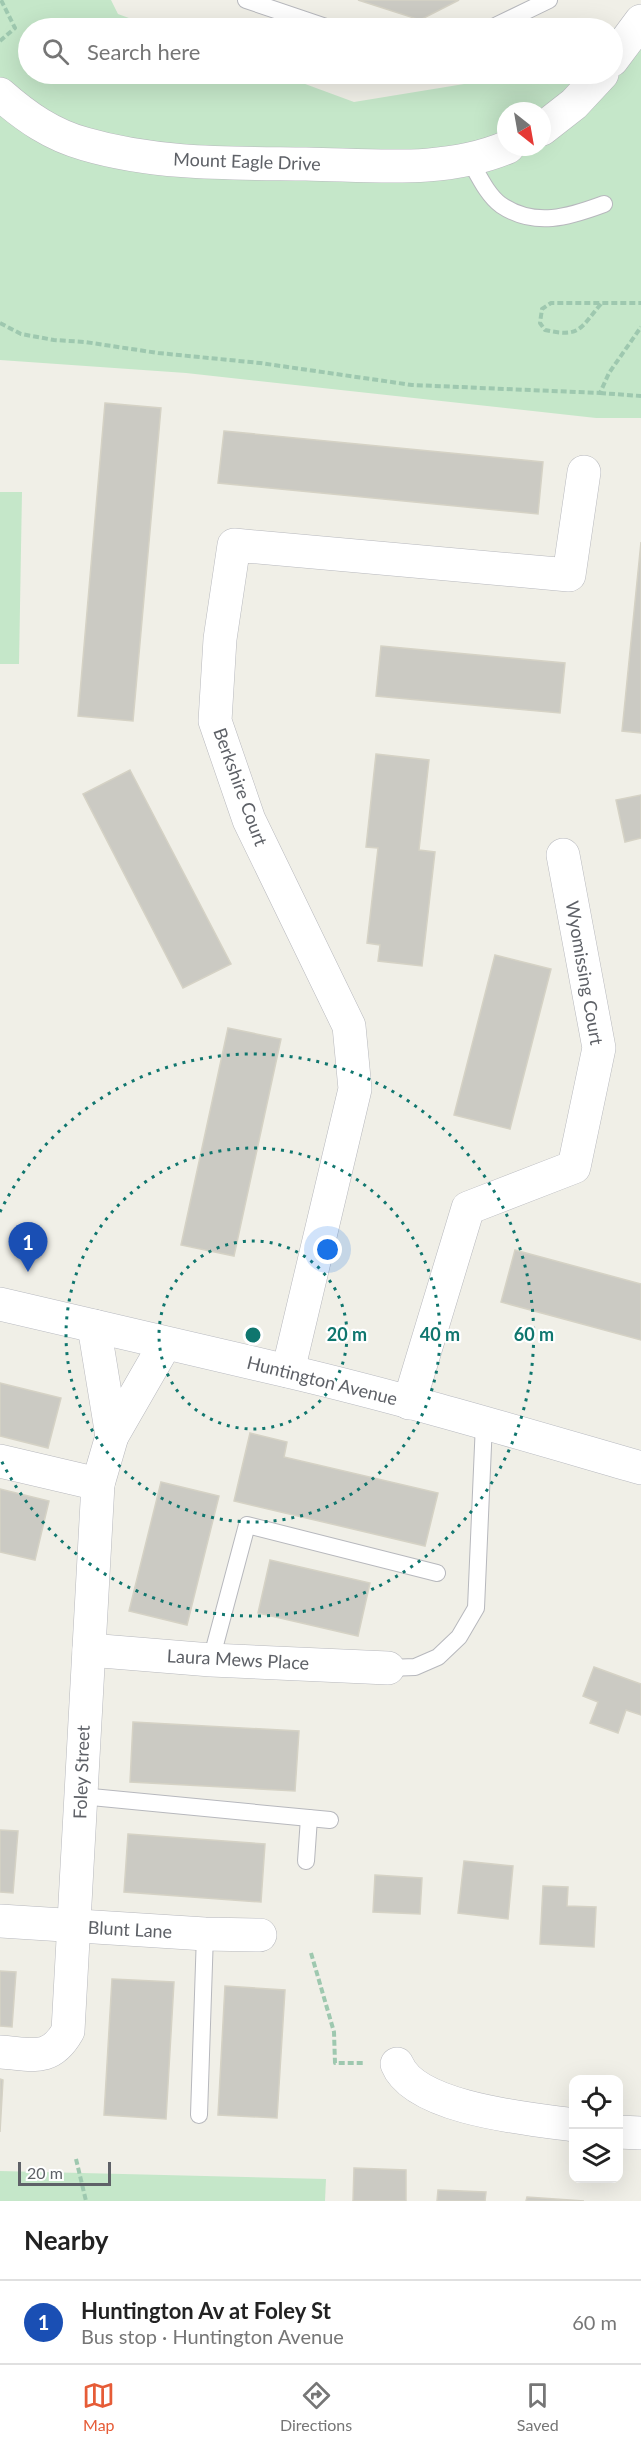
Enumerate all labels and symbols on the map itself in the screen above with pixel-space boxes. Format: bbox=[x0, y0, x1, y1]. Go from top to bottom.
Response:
north arrow bbox=[497, 102, 551, 156]
street label: Mount Eagle Drive bbox=[173, 147, 321, 175]
street label: Berkshire Court bbox=[209, 725, 273, 849]
street label: Wyomissing Court bbox=[561, 899, 609, 1047]
pin: 1 bbox=[9, 1222, 48, 1272]
your location bbox=[313, 1235, 342, 1264]
text: 20 m bbox=[327, 1323, 367, 1345]
text: 40 m bbox=[420, 1323, 460, 1345]
text: 60 m bbox=[514, 1323, 554, 1345]
centre of rings bbox=[243, 1325, 263, 1345]
street label: Huntington Avenue bbox=[245, 1351, 400, 1409]
street label: Laura Mews Place bbox=[166, 1644, 310, 1674]
street label: Foley Street bbox=[68, 1724, 94, 1819]
street label: Blunt Lane bbox=[87, 1916, 173, 1942]
scale bar bbox=[18, 2159, 111, 2186]

